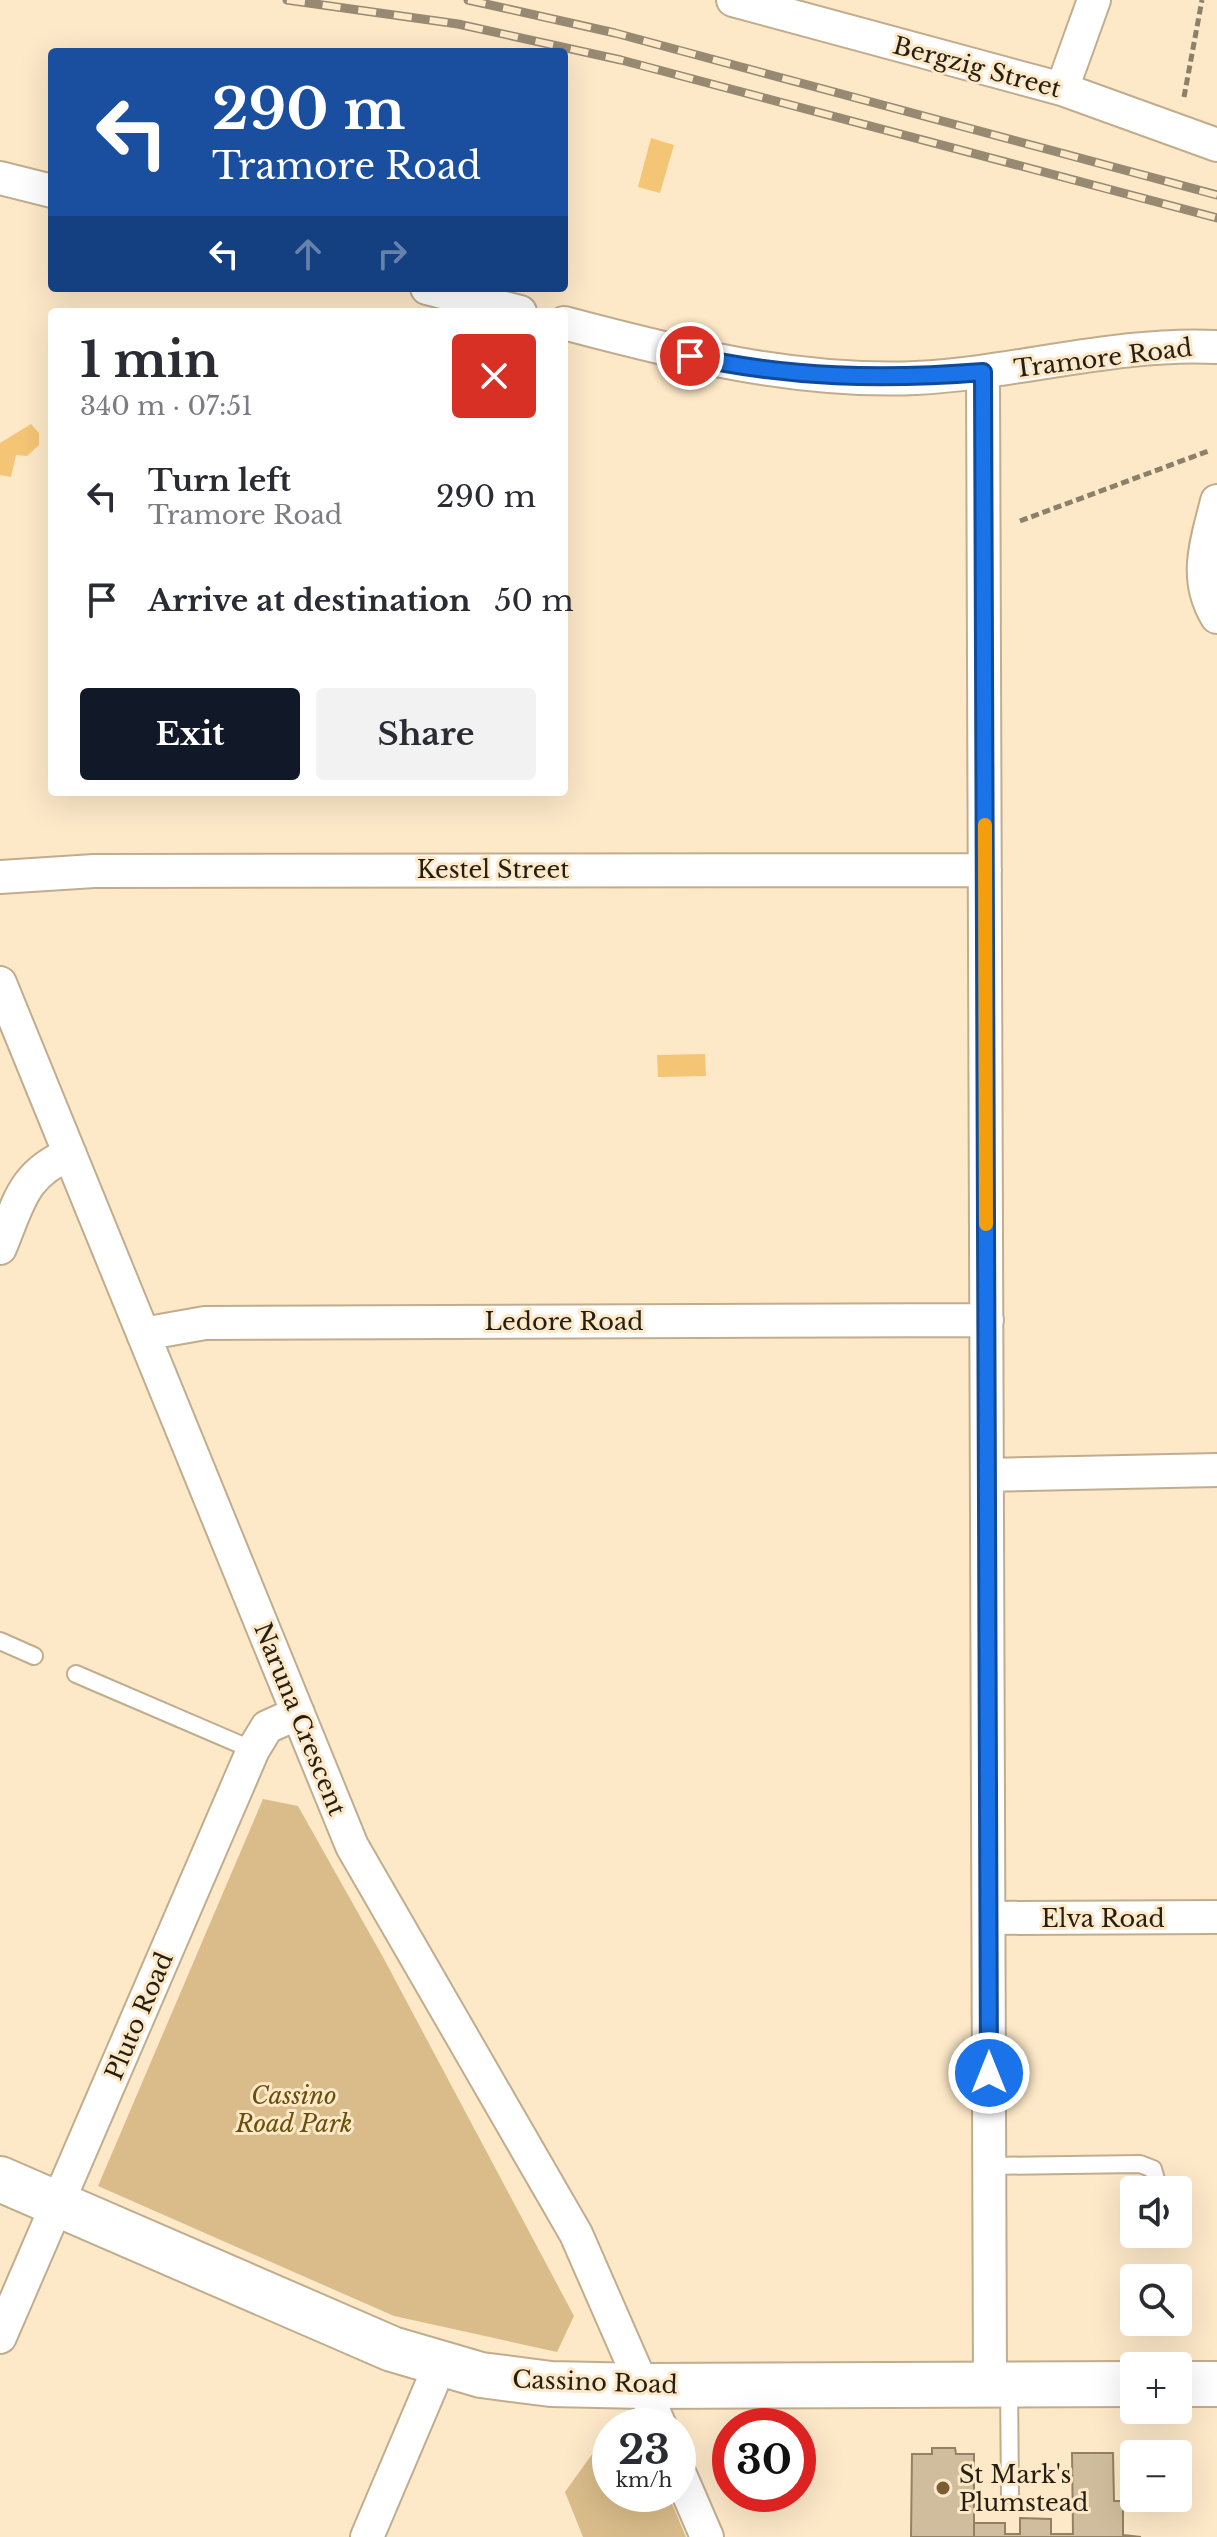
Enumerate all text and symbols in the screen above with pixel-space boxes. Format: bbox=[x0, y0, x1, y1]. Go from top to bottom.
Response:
street label: Bergzig Street bbox=[890, 31, 1064, 103]
text: 290 m bbox=[212, 75, 405, 144]
icon: left bbox=[80, 80, 184, 184]
text: Tramore Road bbox=[212, 144, 481, 189]
icon: left bbox=[202, 232, 246, 276]
icon: ahead bbox=[286, 232, 330, 276]
icon: right bbox=[370, 232, 414, 276]
pin bbox=[656, 322, 724, 390]
text: 1 min bbox=[80, 330, 219, 390]
street label: Tramore Road bbox=[1012, 333, 1194, 383]
button: close bbox=[452, 334, 536, 418]
icon: arrive bbox=[668, 334, 712, 378]
text: 340 m · 07:51 bbox=[80, 390, 253, 422]
text: Turn left bbox=[148, 462, 291, 499]
icon: left bbox=[80, 474, 124, 518]
text: 290 m bbox=[436, 478, 536, 515]
text: Tramore Road bbox=[148, 499, 342, 531]
icon: arrive bbox=[80, 578, 124, 622]
text: Arrive at destination bbox=[148, 582, 471, 619]
text: 50 m bbox=[495, 582, 574, 619]
button: Exit bbox=[80, 688, 300, 780]
button: Share bbox=[316, 688, 536, 780]
street label: Kestel Street bbox=[417, 855, 569, 884]
street label: Ledore Road bbox=[485, 1307, 643, 1336]
street label: Naruna Crescent bbox=[248, 1618, 352, 1820]
street label: Elva Road bbox=[1041, 1904, 1165, 1933]
street label: Pluto Road bbox=[99, 1948, 179, 2084]
position arrow bbox=[947, 2031, 1031, 2115]
park label: Cassino Road Park bbox=[235, 2081, 352, 2138]
map controls bbox=[1120, 2176, 1192, 2512]
button: sound bbox=[1120, 2176, 1192, 2248]
button: search bbox=[1120, 2264, 1192, 2336]
button: + bbox=[1120, 2352, 1192, 2424]
street label: Cassino Road bbox=[512, 2365, 678, 2399]
speed limit sign: 30 bbox=[712, 2408, 816, 2512]
text: 23 bbox=[618, 2425, 670, 2475]
button: − bbox=[1120, 2440, 1192, 2512]
place label: St Mark's Plumstead bbox=[959, 2460, 1088, 2517]
text: km/h bbox=[616, 2468, 672, 2492]
marker: St Mark's Plumstead bbox=[934, 2479, 952, 2497]

